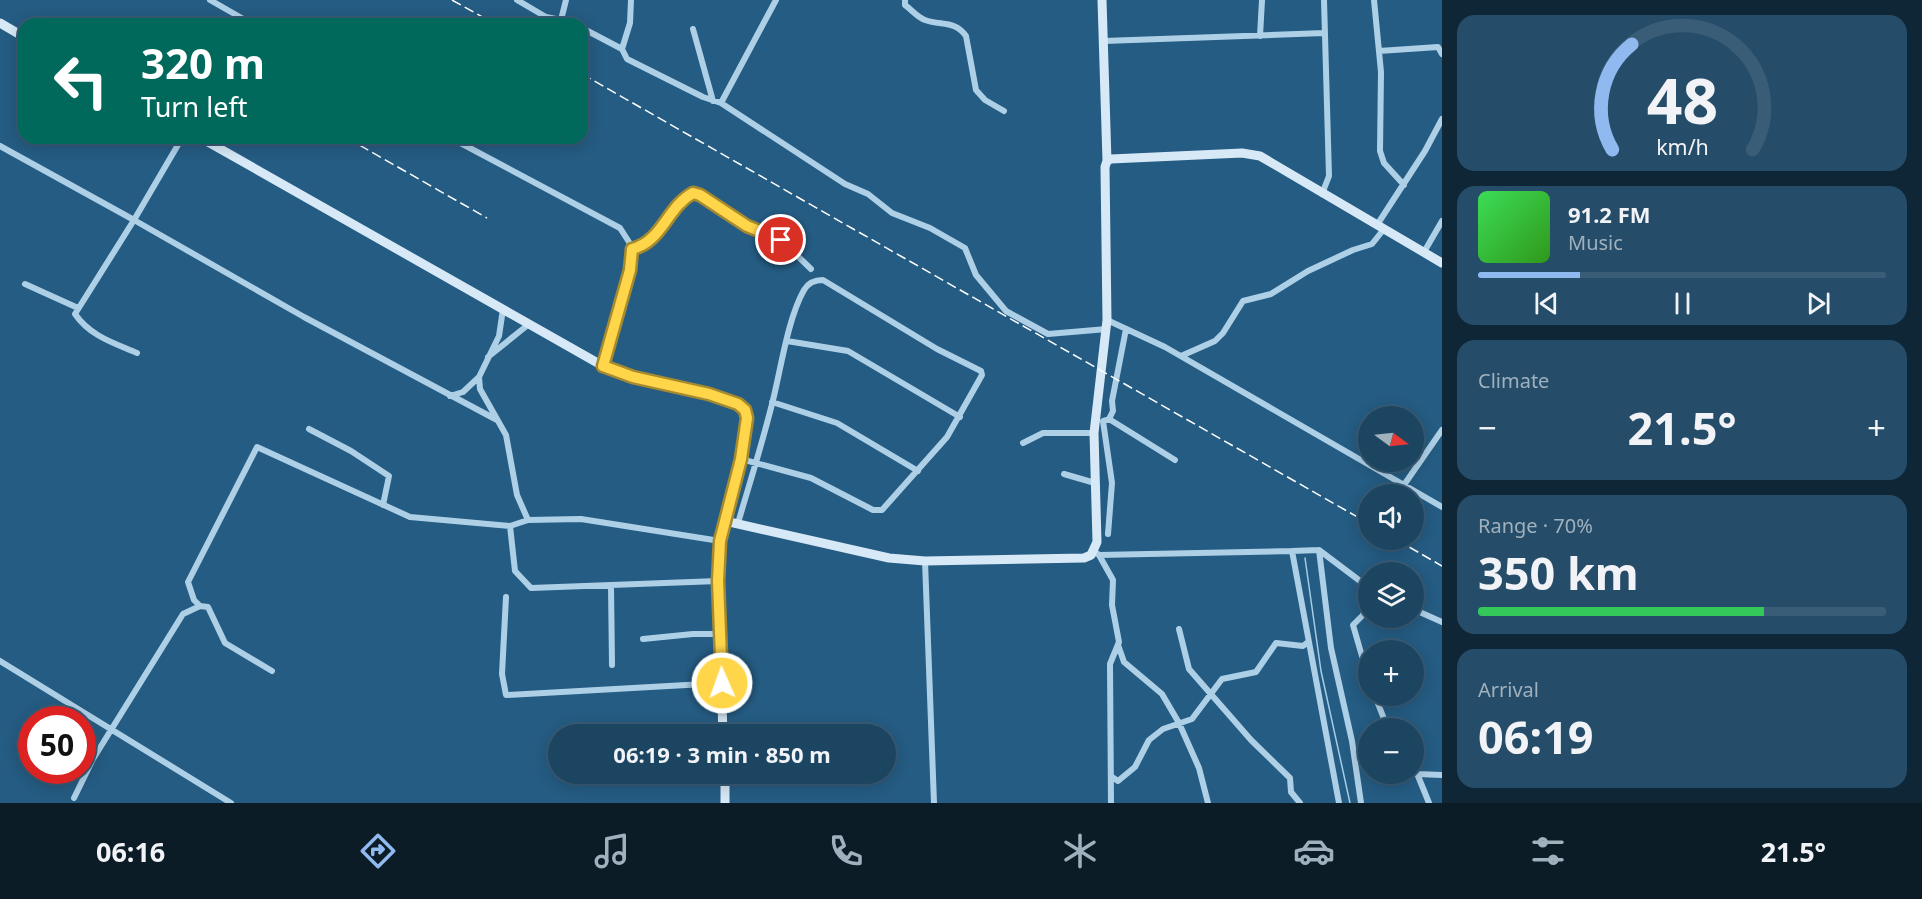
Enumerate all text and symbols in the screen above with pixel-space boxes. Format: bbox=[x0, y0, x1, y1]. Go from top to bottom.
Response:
text: 320 m bbox=[141, 34, 265, 91]
icon: left bbox=[42, 42, 120, 120]
text: 48 bbox=[1646, 57, 1718, 142]
text: Turn left bbox=[141, 88, 247, 125]
text: km/h bbox=[1656, 132, 1708, 161]
text: 91.2 FM bbox=[1568, 199, 1650, 229]
pin bbox=[755, 214, 806, 265]
icon: arrive bbox=[764, 223, 797, 256]
text: Music bbox=[1568, 229, 1623, 256]
icon: previous bbox=[1530, 287, 1563, 320]
icon: pause bbox=[1666, 287, 1699, 320]
icon: next bbox=[1802, 287, 1835, 320]
text: Climate bbox=[1478, 367, 1549, 394]
text: 21.5° bbox=[1628, 397, 1736, 458]
text: − bbox=[1478, 405, 1497, 450]
text: + bbox=[1867, 405, 1886, 450]
north arrow bbox=[1358, 406, 1424, 472]
map controls bbox=[1358, 406, 1424, 784]
button: sound bbox=[1358, 484, 1424, 550]
text: Range · 70% bbox=[1478, 512, 1593, 539]
text: 350 km bbox=[1478, 542, 1639, 603]
button: layers bbox=[1358, 562, 1424, 628]
button: + bbox=[1358, 640, 1424, 706]
position arrow bbox=[690, 651, 754, 715]
text: Arrival bbox=[1478, 676, 1539, 703]
speed limit sign: 50 bbox=[18, 706, 96, 784]
text: 06:19 bbox=[1478, 706, 1594, 767]
button: − bbox=[1358, 718, 1424, 784]
text: 06:19 · 3 min · 850 m bbox=[613, 739, 831, 769]
icon: directions bbox=[357, 830, 399, 872]
icon: music bbox=[591, 830, 633, 872]
icon: phone bbox=[825, 830, 867, 872]
icon: climate bbox=[1059, 830, 1101, 872]
icon: car bbox=[1293, 830, 1335, 872]
icon: filters bbox=[1527, 830, 1569, 872]
text: 06:16 bbox=[96, 833, 165, 870]
text: 21.5° bbox=[1761, 833, 1826, 870]

